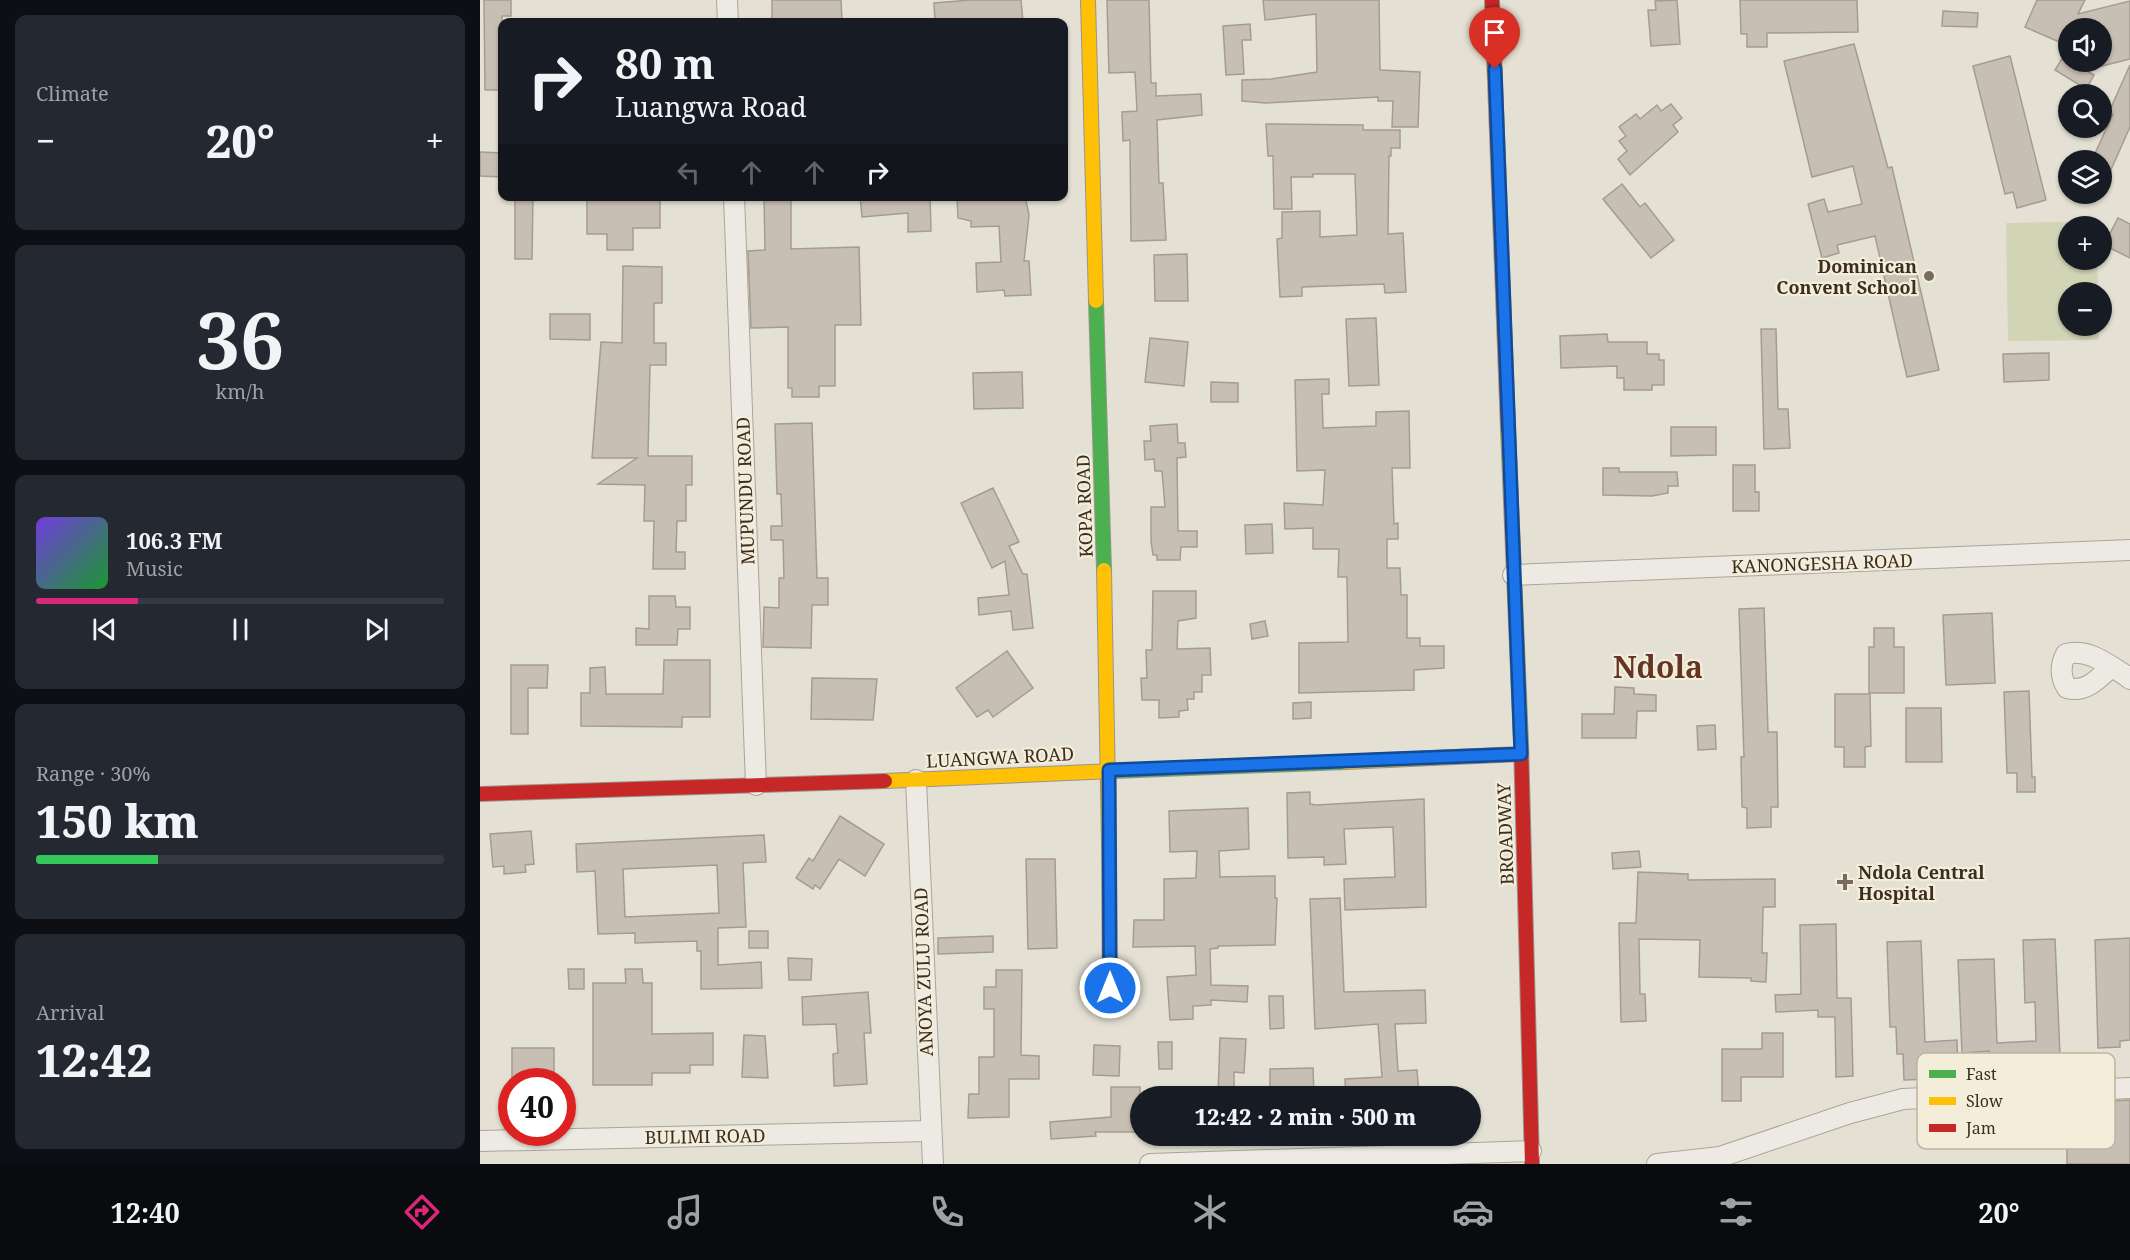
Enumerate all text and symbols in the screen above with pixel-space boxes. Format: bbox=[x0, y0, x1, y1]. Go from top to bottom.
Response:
pin bbox=[1469, 7, 1520, 69]
icon: arrive bbox=[1478, 16, 1511, 49]
map controls bbox=[2058, 18, 2112, 336]
button: sound bbox=[2058, 18, 2112, 72]
text: 80 m bbox=[615, 34, 715, 91]
icon: right bbox=[516, 42, 594, 120]
text: Climate bbox=[36, 80, 109, 107]
button: search bbox=[2058, 84, 2112, 138]
text: Luangwa Road bbox=[615, 88, 807, 125]
text: 20° bbox=[206, 110, 275, 171]
text: − bbox=[36, 118, 55, 163]
text: + bbox=[426, 118, 444, 163]
button: layers bbox=[2058, 150, 2112, 204]
icon: left bbox=[672, 156, 705, 189]
icon: ahead bbox=[735, 156, 768, 189]
icon: ahead bbox=[798, 156, 831, 189]
icon: right bbox=[861, 156, 894, 189]
button: + bbox=[2058, 216, 2112, 270]
place label: Dominican Convent School bbox=[1776, 254, 1918, 299]
marker: Dominican Convent School bbox=[1922, 269, 1936, 283]
button: − bbox=[2058, 282, 2112, 336]
text: 36 bbox=[196, 286, 284, 392]
text: km/h bbox=[215, 378, 265, 405]
street label: MUPUNDU ROAD bbox=[730, 417, 760, 565]
street label: KOPA ROAD bbox=[1070, 454, 1098, 558]
text: 106.3 FM bbox=[126, 525, 223, 555]
street label: KANONGESHA ROAD bbox=[1731, 548, 1913, 578]
text: Music bbox=[126, 555, 183, 582]
icon: previous bbox=[88, 613, 121, 646]
icon: pause bbox=[224, 613, 257, 646]
icon: next bbox=[360, 613, 393, 646]
district label: Ndola bbox=[1613, 646, 1703, 687]
street label: LUANGWA ROAD bbox=[926, 741, 1074, 773]
text: Range · 30% bbox=[36, 760, 150, 787]
street label: BROADWAY bbox=[1491, 782, 1519, 885]
text: 150 km bbox=[36, 790, 199, 851]
place label: Ndola Central Hospital bbox=[1858, 860, 1985, 905]
marker: Ndola Central Hospital bbox=[1836, 873, 1854, 891]
street label: ANOYA ZULU ROAD bbox=[908, 887, 938, 1057]
position arrow bbox=[1078, 956, 1142, 1020]
text: Arrival bbox=[36, 999, 104, 1026]
text: 12:42 bbox=[36, 1029, 152, 1090]
legend bbox=[1917, 1053, 2115, 1149]
text: Fast bbox=[1966, 1063, 1997, 1085]
speed limit sign: 40 bbox=[498, 1068, 576, 1146]
text: Slow bbox=[1966, 1090, 2003, 1112]
text: 12:42 · 2 min · 500 m bbox=[1195, 1101, 1416, 1131]
text: Jam bbox=[1965, 1117, 1996, 1139]
street label: BULIMI ROAD bbox=[644, 1123, 766, 1149]
icon: directions bbox=[401, 1191, 443, 1233]
icon: music bbox=[664, 1191, 706, 1233]
icon: phone bbox=[926, 1191, 968, 1233]
icon: climate bbox=[1189, 1191, 1231, 1233]
icon: car bbox=[1452, 1191, 1494, 1233]
icon: filters bbox=[1715, 1191, 1757, 1233]
text: 12:40 bbox=[110, 1194, 180, 1231]
text: 20° bbox=[1978, 1194, 2019, 1231]

